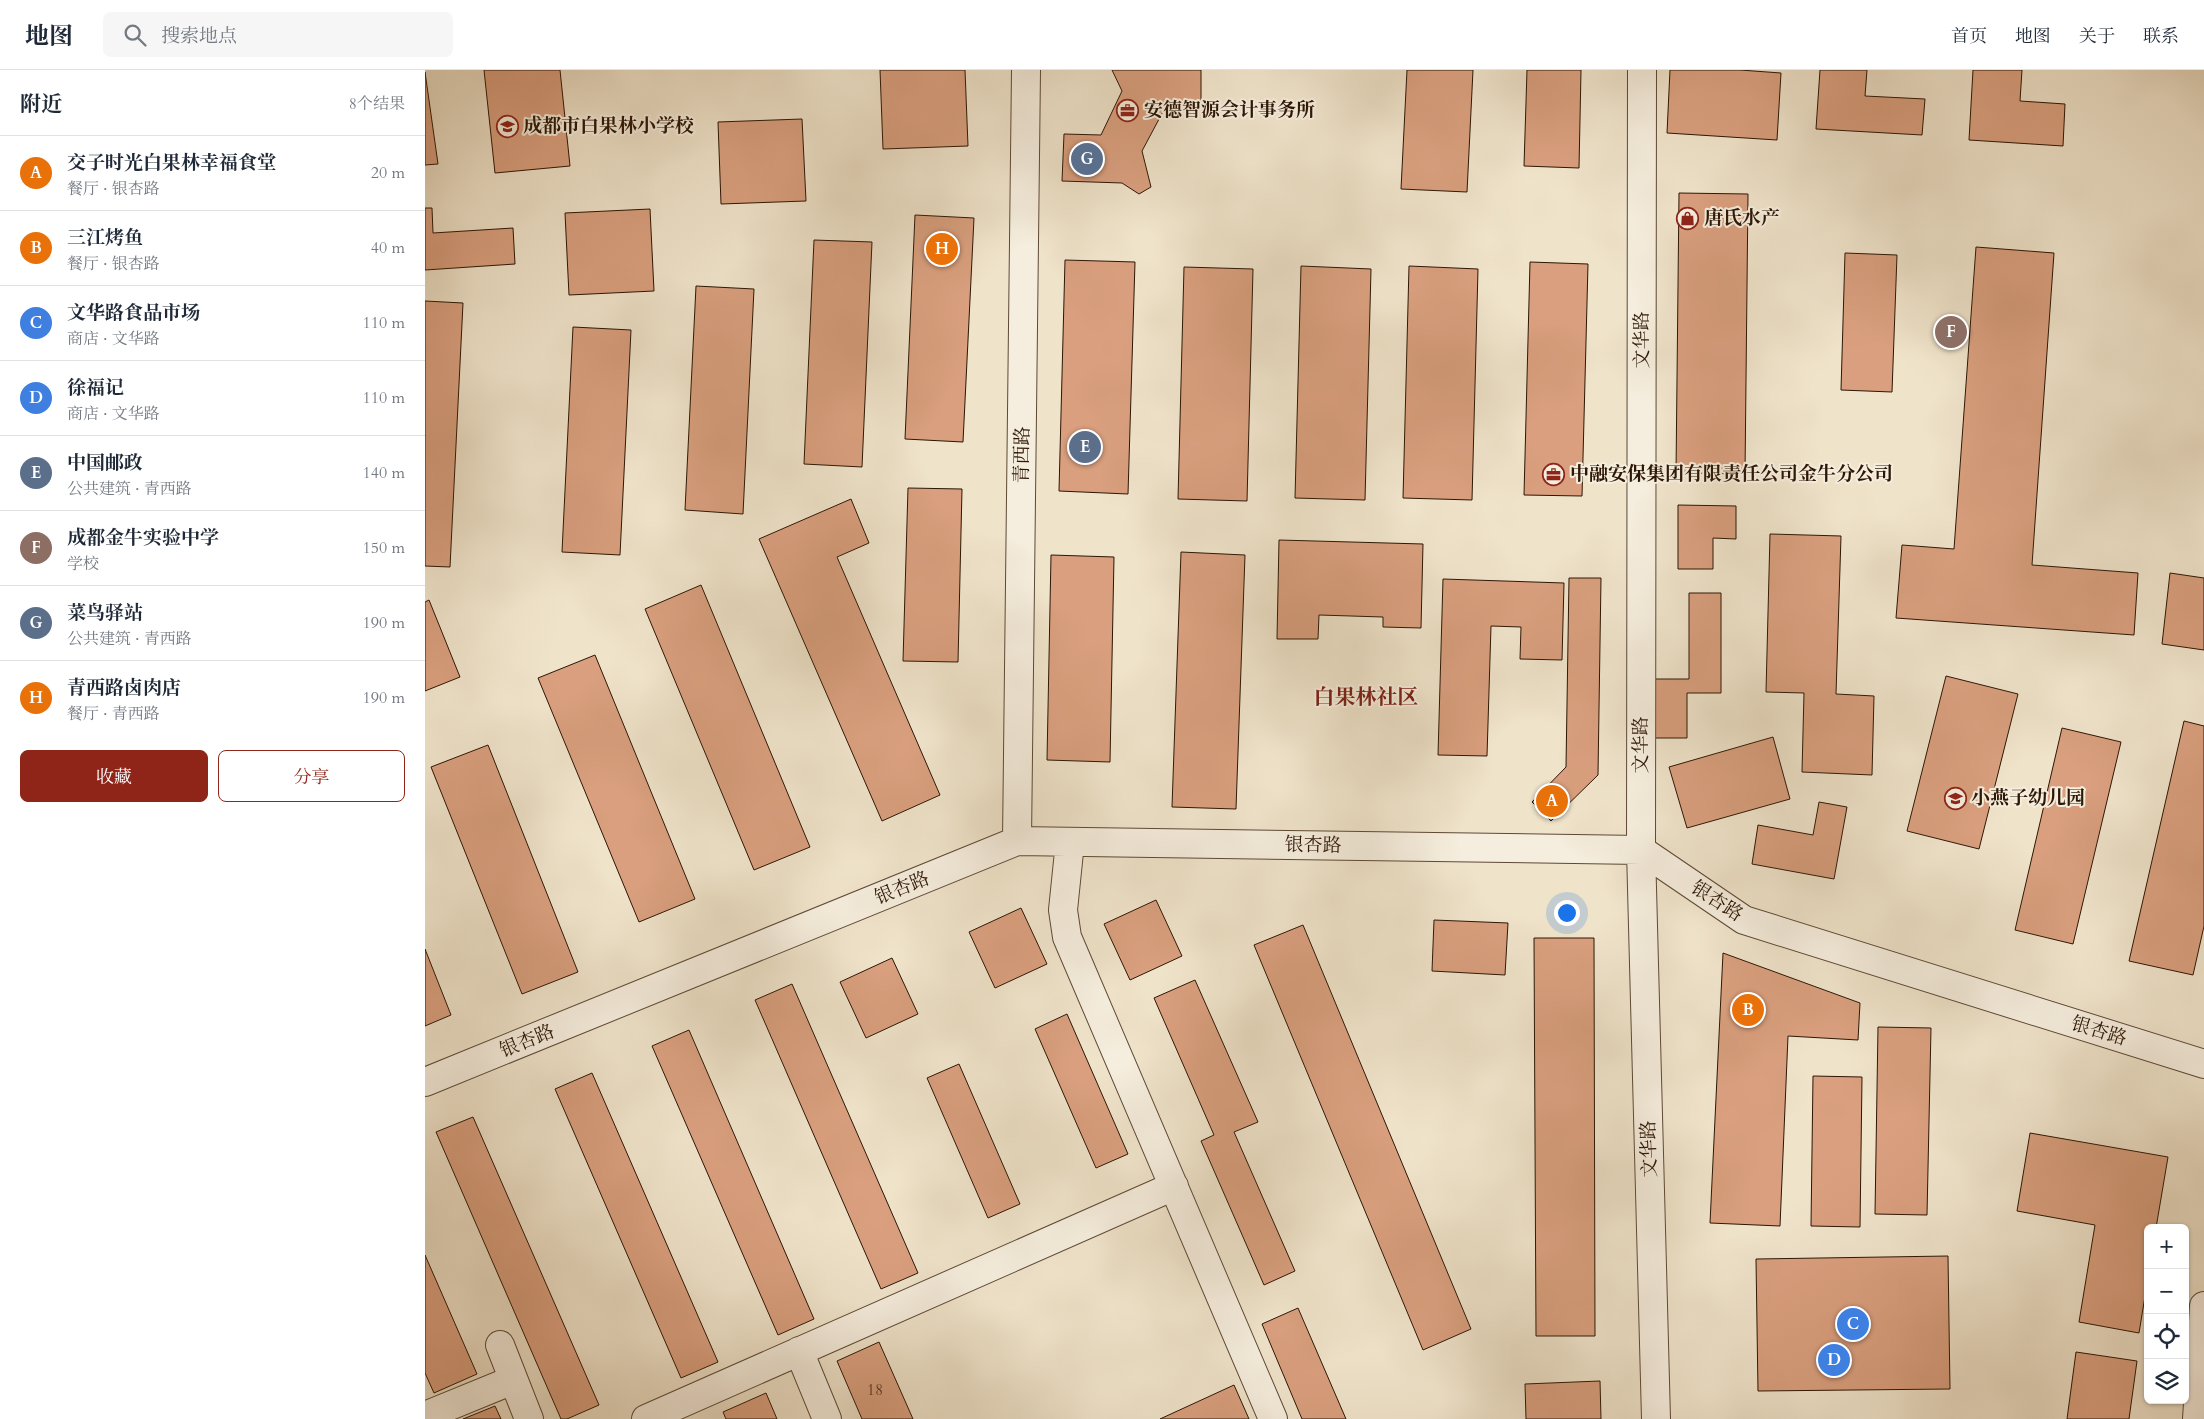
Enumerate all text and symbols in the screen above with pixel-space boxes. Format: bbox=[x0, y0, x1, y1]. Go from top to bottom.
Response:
search box bbox=[103, 12, 453, 57]
text: 地图 bbox=[25, 20, 73, 53]
icon: search bbox=[121, 21, 149, 49]
text: 搜索地点 bbox=[161, 23, 237, 49]
text: 首页 bbox=[1951, 24, 1987, 49]
text: 地图 bbox=[2015, 24, 2051, 49]
text: 关于 bbox=[2079, 24, 2115, 49]
text: 联系 bbox=[2143, 24, 2179, 49]
text: 附近 bbox=[20, 90, 62, 119]
text: 8个结果 bbox=[349, 93, 405, 115]
place label: 安德智源会计事务所 bbox=[1144, 97, 1315, 123]
office icon: 安德智源会计事务所 bbox=[1116, 98, 1140, 122]
place label: 成都市白果林小学校 bbox=[523, 113, 694, 139]
school or university icon: 成都市白果林小学校 bbox=[495, 114, 519, 138]
pin: G bbox=[1071, 140, 1103, 178]
text: 交子时光白果林幸福食堂 bbox=[67, 150, 276, 176]
text: A bbox=[30, 162, 42, 184]
text: 20 m bbox=[371, 162, 405, 184]
text: 餐厅 · 银杏路 bbox=[67, 178, 160, 200]
place label: 唐氏水产 bbox=[1704, 205, 1780, 231]
shop icon: 唐氏水产 bbox=[1676, 206, 1700, 230]
text: 三江烤鱼 bbox=[67, 225, 143, 251]
pin: H bbox=[926, 230, 958, 268]
text: B bbox=[30, 237, 42, 259]
text: 40 m bbox=[371, 237, 405, 259]
text: 餐厅 · 银杏路 bbox=[67, 253, 160, 275]
text: 文华路食品市场 bbox=[67, 300, 200, 326]
street label: 文华路 bbox=[1629, 311, 1655, 369]
text: C bbox=[30, 312, 42, 334]
text: 110 m bbox=[363, 312, 405, 334]
pin: F bbox=[1935, 313, 1967, 351]
text: 商店 · 文华路 bbox=[67, 328, 160, 350]
text: 徐福记 bbox=[67, 375, 124, 401]
text: D bbox=[29, 387, 43, 409]
text: 110 m bbox=[363, 387, 405, 409]
text: 商店 · 文华路 bbox=[67, 403, 160, 425]
street label: 青西路 bbox=[1009, 426, 1035, 484]
pin: E bbox=[1069, 428, 1101, 466]
text: 中国邮政 bbox=[67, 450, 143, 476]
place label: 中融安保集团有限责任公司金牛分公司 bbox=[1570, 461, 1893, 487]
text: E bbox=[31, 462, 41, 484]
text: 140 m bbox=[363, 462, 405, 484]
office icon: 中融安保集团有限责任公司金牛分公司 bbox=[1542, 462, 1566, 486]
text: 公共建筑 · 青西路 bbox=[67, 478, 192, 500]
text: 成都金牛实验中学 bbox=[67, 525, 219, 551]
text: F bbox=[31, 537, 41, 559]
text: 150 m bbox=[363, 537, 405, 559]
text: 学校 bbox=[67, 553, 99, 575]
text: 菜鸟驿站 bbox=[67, 600, 143, 626]
text: G bbox=[29, 612, 43, 634]
text: 190 m bbox=[363, 612, 405, 634]
text: 公共建筑 · 青西路 bbox=[67, 628, 192, 650]
text: 青西路卤肉店 bbox=[67, 675, 181, 701]
district label: 白果林社区 bbox=[1314, 683, 1419, 712]
text: H bbox=[29, 687, 43, 709]
text: 190 m bbox=[363, 687, 405, 709]
text: 餐厅 · 青西路 bbox=[67, 703, 160, 725]
street label: 文华路 bbox=[1628, 716, 1654, 774]
button: 收藏 bbox=[20, 750, 208, 802]
button: 分享 bbox=[218, 750, 405, 802]
pin: A bbox=[1536, 782, 1568, 820]
place label: 小燕子幼儿园 bbox=[1971, 785, 2085, 811]
school or university icon: 小燕子幼儿园 bbox=[1943, 786, 1967, 810]
street label: 银杏路 bbox=[1284, 832, 1342, 858]
street label: 银杏路 bbox=[871, 865, 933, 911]
street label: 银杏路 bbox=[1686, 875, 1748, 927]
your location bbox=[1554, 900, 1580, 926]
pin: B bbox=[1732, 991, 1764, 1029]
street label: 银杏路 bbox=[2068, 1010, 2130, 1052]
street label: 银杏路 bbox=[496, 1018, 558, 1064]
street label: 文华路 bbox=[1635, 1120, 1663, 1178]
map controls bbox=[2144, 1224, 2189, 1404]
button: + bbox=[2144, 1224, 2189, 1269]
button: − bbox=[2144, 1269, 2189, 1314]
pin: C bbox=[1837, 1305, 1869, 1343]
button: locate bbox=[2144, 1314, 2189, 1359]
pin: D bbox=[1818, 1341, 1850, 1379]
button: layers bbox=[2144, 1359, 2189, 1404]
house number: 18 bbox=[867, 1379, 883, 1401]

